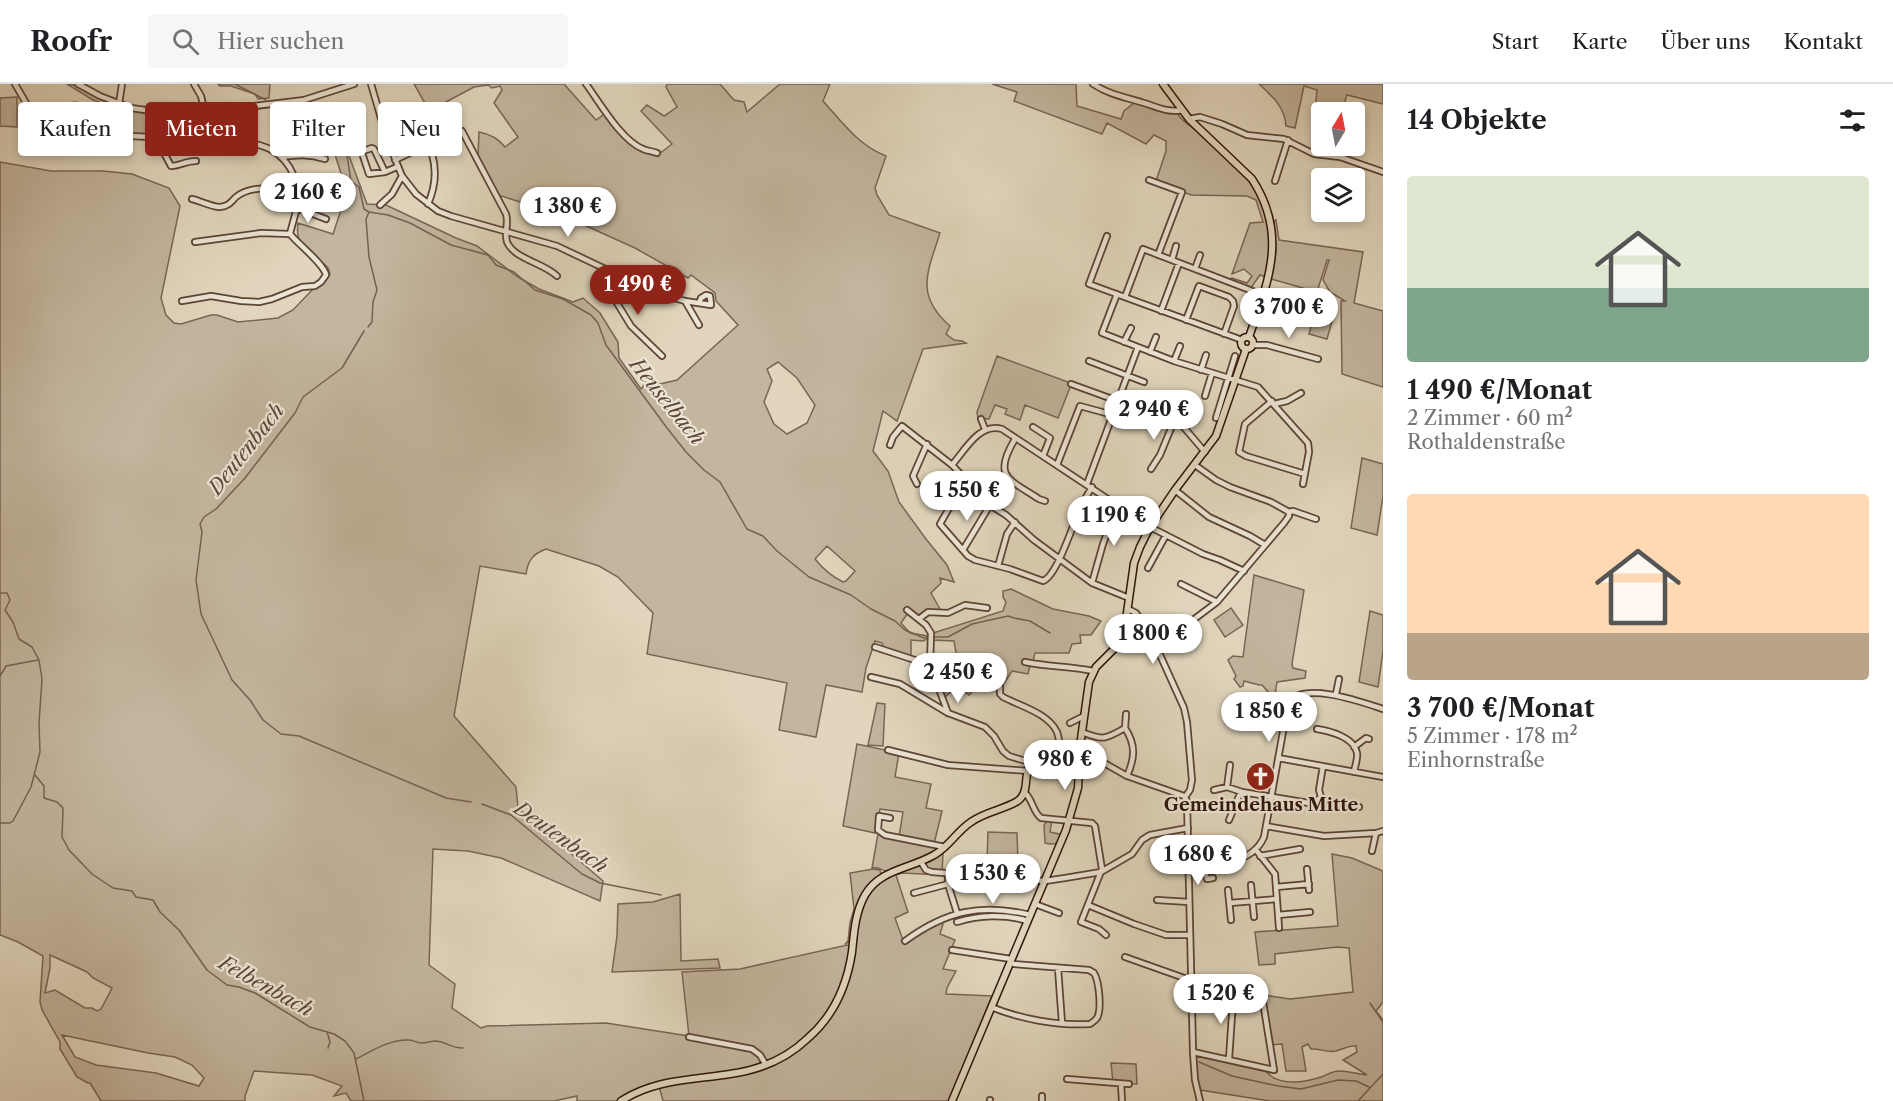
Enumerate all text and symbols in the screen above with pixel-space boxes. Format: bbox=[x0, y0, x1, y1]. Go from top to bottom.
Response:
search box bbox=[148, 14, 568, 68]
text: Roofr bbox=[30, 24, 112, 58]
icon: search bbox=[169, 25, 202, 58]
text: Hier suchen bbox=[217, 28, 344, 55]
text: Start bbox=[1492, 29, 1539, 54]
text: Karte bbox=[1572, 29, 1628, 54]
text: Über uns bbox=[1661, 29, 1750, 54]
text: Kontakt bbox=[1783, 29, 1863, 54]
chip: Kaufen bbox=[18, 102, 133, 156]
chip: Mieten bbox=[145, 102, 258, 156]
chip: Filter bbox=[270, 102, 366, 156]
chip: Neu bbox=[378, 102, 462, 156]
north arrow bbox=[1311, 102, 1365, 156]
map controls bbox=[1311, 102, 1365, 222]
text: 14 Objekte bbox=[1407, 104, 1547, 136]
icon: filters bbox=[1836, 104, 1869, 137]
button: layers bbox=[1311, 168, 1365, 222]
pin: 2 160 € bbox=[253, 173, 363, 224]
text: 2 160 € bbox=[274, 180, 342, 204]
pin: 1 380 € bbox=[513, 187, 623, 238]
text: 1 380 € bbox=[534, 194, 602, 218]
icon: home bbox=[1584, 215, 1692, 323]
pin: 1 490 € bbox=[583, 265, 693, 316]
text: 1 490 € bbox=[604, 272, 672, 296]
pin: 3 700 € bbox=[1234, 288, 1344, 339]
text: 3 700 € bbox=[1254, 295, 1324, 319]
water label: Heuselbach bbox=[623, 351, 709, 449]
text: 1 490 €/Monat bbox=[1407, 374, 1592, 406]
pin: 2 940 € bbox=[1099, 390, 1209, 441]
text: 2 940 € bbox=[1118, 397, 1190, 421]
water label: Deutenbach bbox=[202, 399, 289, 501]
text: 2 Zimmer · 60 m² bbox=[1407, 406, 1573, 430]
text: Rothaldenstraße bbox=[1407, 430, 1565, 454]
pin: 1 550 € bbox=[912, 471, 1022, 522]
text: 1 550 € bbox=[934, 478, 1000, 502]
pin: 1 190 € bbox=[1059, 496, 1169, 547]
text: 1 190 € bbox=[1081, 503, 1147, 527]
icon: home bbox=[1584, 533, 1692, 641]
pin: 1 800 € bbox=[1098, 614, 1208, 665]
text: 1 800 € bbox=[1118, 621, 1188, 645]
pin: 2 450 € bbox=[903, 653, 1013, 704]
text: 2 450 € bbox=[923, 660, 993, 684]
pin: 1 850 € bbox=[1214, 692, 1324, 743]
text: 3 700 €/Monat bbox=[1407, 692, 1595, 724]
text: 1 850 € bbox=[1235, 699, 1303, 723]
text: 5 Zimmer · 178 m² bbox=[1407, 724, 1578, 748]
pin: 980 € bbox=[1023, 740, 1107, 791]
text: 980 € bbox=[1038, 747, 1092, 771]
text: Einhornstraße bbox=[1407, 748, 1545, 772]
church icon: Gemeindehaus Mitte bbox=[1245, 760, 1277, 792]
place label: Gemeindehaus Mitte bbox=[1164, 794, 1358, 816]
water label: Deutenbach bbox=[508, 795, 612, 878]
pin: 1 680 € bbox=[1143, 835, 1253, 886]
text: 1 680 € bbox=[1164, 842, 1232, 866]
pin: 1 530 € bbox=[938, 854, 1048, 905]
text: 1 530 € bbox=[960, 861, 1026, 885]
water label: Felbenbach bbox=[213, 949, 317, 1022]
pin: 1 520 € bbox=[1166, 974, 1276, 1025]
text: 1 520 € bbox=[1187, 981, 1255, 1005]

